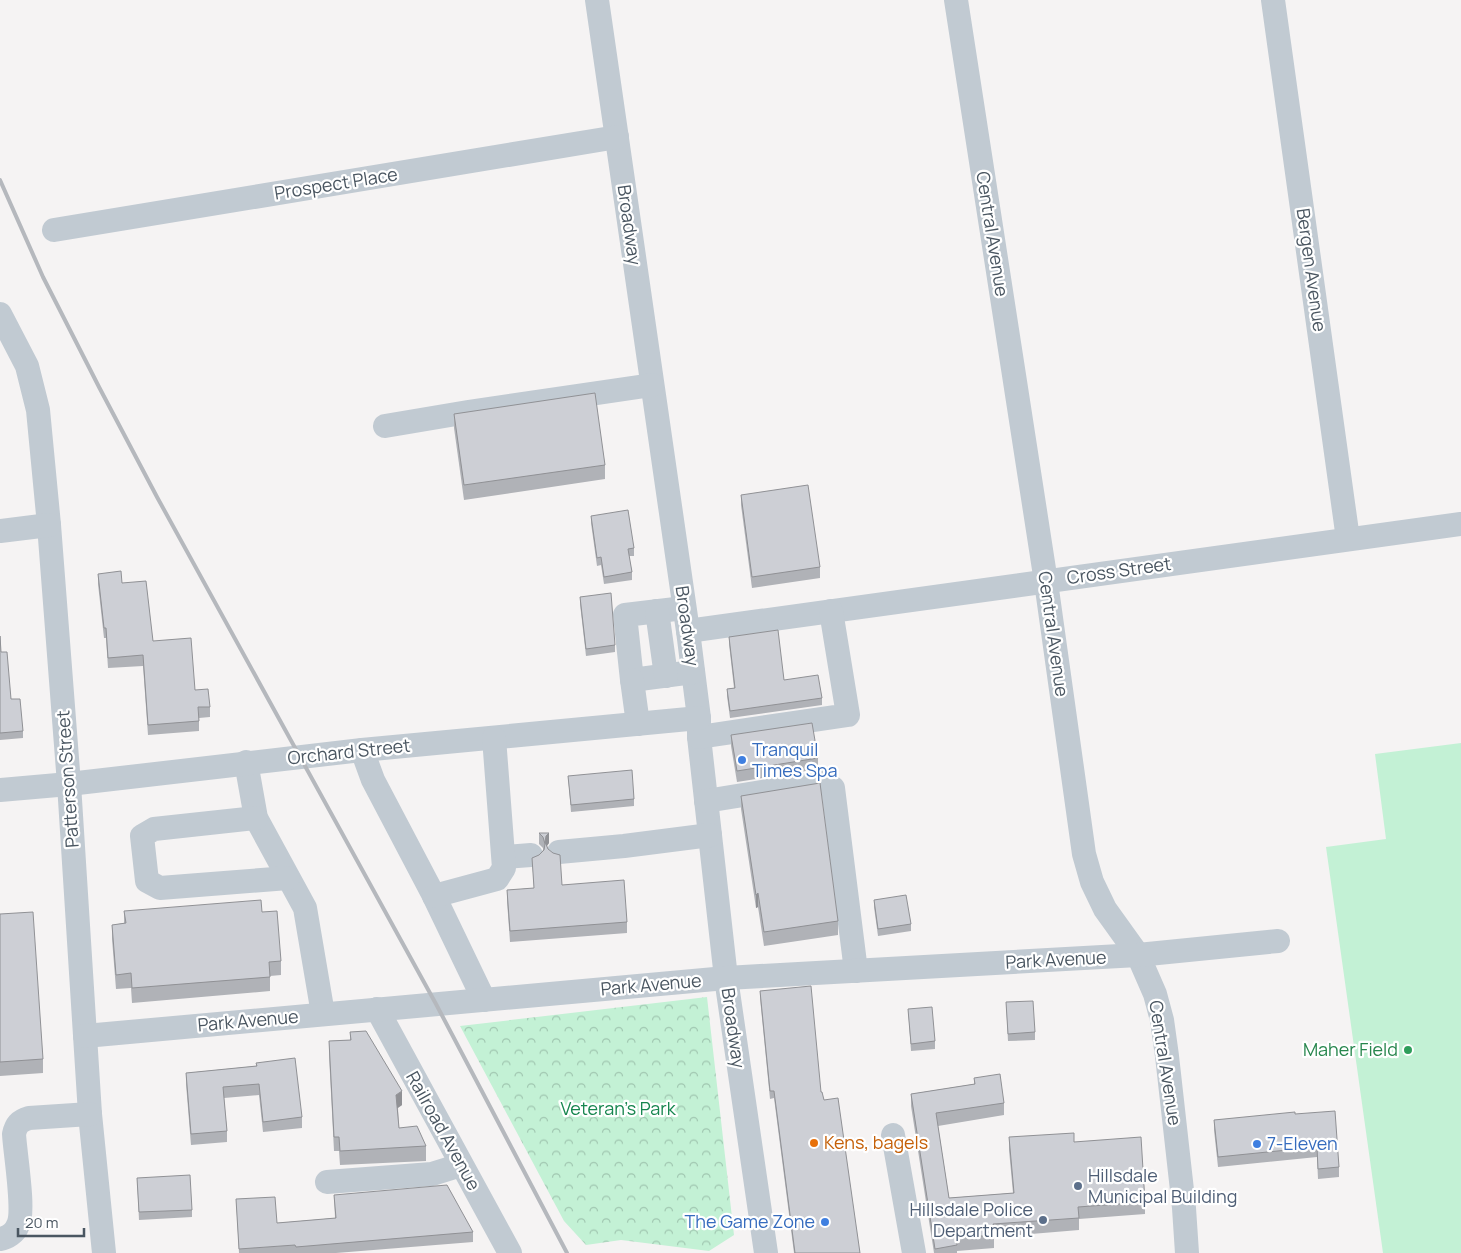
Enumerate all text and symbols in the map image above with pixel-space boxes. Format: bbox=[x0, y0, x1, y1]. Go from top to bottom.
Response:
street label: Prospect Place bbox=[273, 161, 399, 205]
street label: Central Avenue bbox=[971, 169, 1015, 298]
street label: Broadway bbox=[612, 183, 648, 267]
street label: Bergen Avenue bbox=[1291, 207, 1333, 333]
street label: Cross Street bbox=[1065, 551, 1173, 589]
street label: Central Avenue bbox=[1033, 570, 1075, 698]
street label: Broadway bbox=[670, 584, 706, 668]
street label: Patterson Street bbox=[50, 710, 84, 849]
street label: Orchard Street bbox=[286, 733, 412, 769]
place label: Tranquil Times Spa bbox=[752, 737, 837, 782]
marker: Tranquil Times Spa bbox=[736, 754, 748, 766]
street label: Park Avenue bbox=[1005, 944, 1107, 974]
street label: Park Avenue bbox=[600, 968, 702, 1000]
street label: Broadway bbox=[716, 986, 752, 1070]
street label: Central Avenue bbox=[1144, 998, 1188, 1127]
street label: Park Avenue bbox=[197, 1004, 299, 1036]
place label: Maher Field bbox=[1303, 1037, 1398, 1061]
marker: Maher Field bbox=[1402, 1044, 1414, 1056]
street label: Railroad Avenue bbox=[401, 1067, 487, 1194]
park label: Veteran's Park bbox=[560, 1096, 677, 1120]
place label: Kens, bagels bbox=[824, 1130, 928, 1154]
place label: 7-Eleven bbox=[1267, 1131, 1338, 1155]
marker: Kens, bagels bbox=[808, 1137, 820, 1149]
marker: 7-Eleven bbox=[1251, 1138, 1263, 1150]
place label: Hillsdale Municipal Building bbox=[1088, 1163, 1237, 1208]
marker: Hillsdale Municipal Building bbox=[1072, 1180, 1084, 1192]
place label: Hillsdale Police Department bbox=[910, 1197, 1033, 1242]
scale bar bbox=[18, 1206, 84, 1238]
place label: The Game Zone bbox=[685, 1209, 815, 1233]
text: 20 m bbox=[25, 1212, 58, 1233]
marker: Hillsdale Police Department bbox=[1037, 1214, 1049, 1226]
marker: The Game Zone bbox=[819, 1216, 831, 1228]

